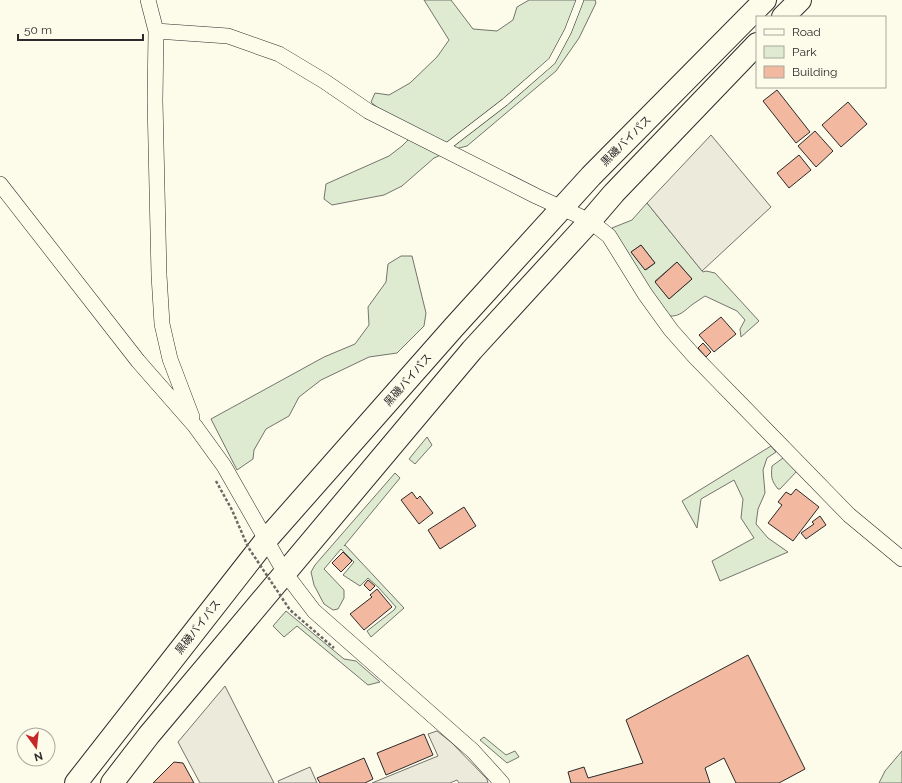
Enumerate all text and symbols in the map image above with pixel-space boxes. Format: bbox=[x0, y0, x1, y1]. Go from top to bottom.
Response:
scale bar bbox=[18, 16, 143, 42]
legend bbox=[756, 16, 886, 88]
text: 50 m bbox=[24, 23, 52, 37]
text: Road bbox=[792, 25, 821, 39]
text: Park bbox=[792, 45, 817, 59]
text: Building bbox=[792, 65, 838, 79]
street label: 黒磯バイパス bbox=[598, 113, 654, 169]
street label: 黒磯バイパス bbox=[382, 351, 434, 409]
street label: 黒磯バイパス bbox=[173, 597, 223, 657]
north arrow bbox=[16, 727, 56, 767]
text: N bbox=[33, 749, 44, 764]

